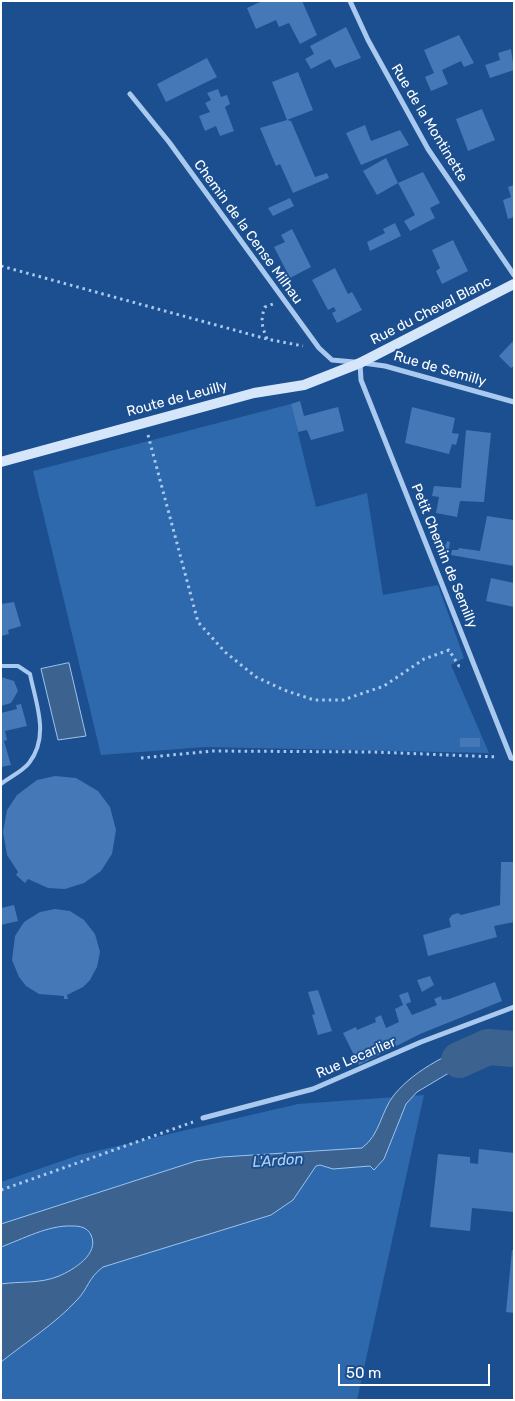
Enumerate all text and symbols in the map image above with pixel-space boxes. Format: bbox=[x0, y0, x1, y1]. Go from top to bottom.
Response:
street label: Rue de la Montinette bbox=[387, 61, 471, 185]
street label: Chemin de la Cense Milhau bbox=[190, 157, 306, 307]
street label: Rue du Cheval Blanc bbox=[368, 273, 494, 349]
street label: Rue de Semilly bbox=[392, 348, 488, 390]
street label: Route de Leuilly bbox=[125, 377, 229, 421]
street label: Petit Chemin de Semilly bbox=[407, 481, 481, 631]
street label: Rue Lecarlier bbox=[314, 1034, 398, 1082]
water label: L'Ardon bbox=[252, 1150, 304, 1172]
scale bar bbox=[340, 1354, 492, 1386]
text: 50 m bbox=[346, 1364, 381, 1382]

